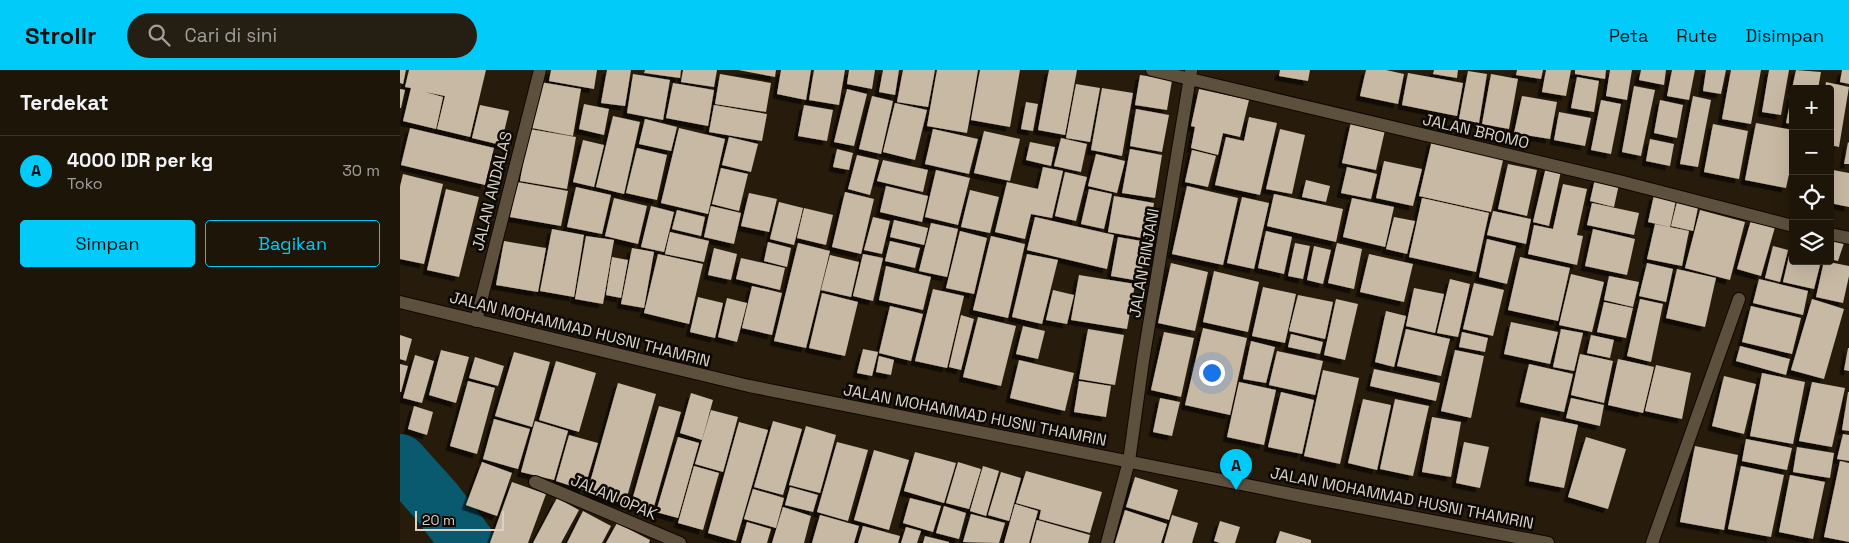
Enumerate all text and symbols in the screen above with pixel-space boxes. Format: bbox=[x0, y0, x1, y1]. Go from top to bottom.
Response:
search box bbox=[127, 13, 477, 58]
text: Strollr bbox=[25, 20, 97, 51]
icon: search bbox=[145, 21, 173, 49]
text: Cari di sini bbox=[185, 23, 277, 48]
text: Peta bbox=[1609, 24, 1648, 47]
text: Rute bbox=[1676, 24, 1717, 47]
text: Disimpan bbox=[1745, 24, 1824, 47]
map controls bbox=[1789, 85, 1834, 265]
button: + bbox=[1789, 85, 1834, 130]
text: Terdekat bbox=[20, 89, 109, 116]
street label: JALAN BROMO bbox=[1421, 109, 1531, 153]
street label: JALAN ANDALAS bbox=[467, 129, 517, 253]
button: − bbox=[1789, 130, 1834, 175]
text: 4000 IDR per kg bbox=[67, 148, 213, 173]
text: A bbox=[31, 160, 41, 181]
text: 30 m bbox=[342, 160, 380, 181]
text: Toko bbox=[67, 173, 103, 194]
button: locate bbox=[1789, 175, 1834, 220]
street label: JALAN RINJANI bbox=[1124, 207, 1164, 319]
button: Simpan bbox=[20, 220, 195, 267]
button: Bagikan bbox=[205, 220, 380, 267]
button: layers bbox=[1789, 220, 1834, 265]
street label: JALAN MOHAMMAD HUSNI THAMRIN bbox=[447, 286, 713, 372]
your location bbox=[1199, 360, 1225, 386]
street label: JALAN MOHAMMAD HUSNI THAMRIN bbox=[842, 379, 1108, 451]
pin: A bbox=[1220, 449, 1252, 490]
street label: JALAN MOHAMMAD HUSNI THAMRIN bbox=[1269, 462, 1535, 534]
street label: JALAN OPAK bbox=[568, 469, 661, 525]
scale bar bbox=[415, 508, 504, 531]
text: 20 m bbox=[422, 511, 455, 529]

